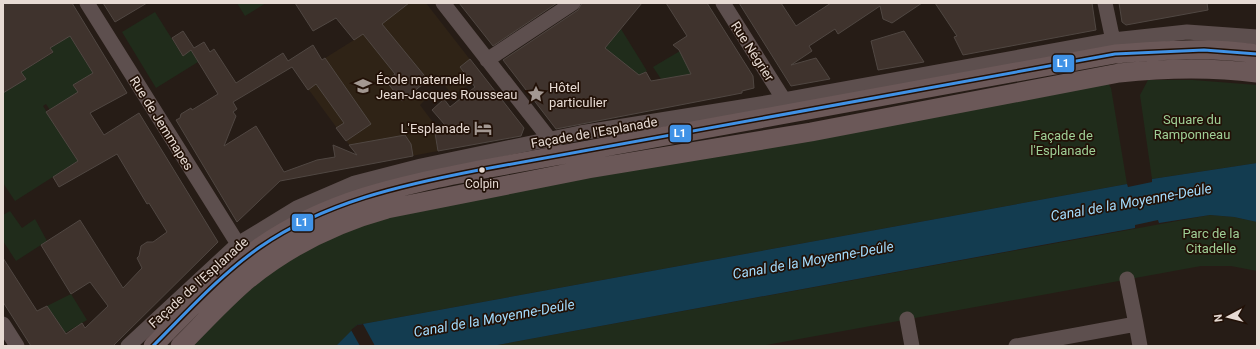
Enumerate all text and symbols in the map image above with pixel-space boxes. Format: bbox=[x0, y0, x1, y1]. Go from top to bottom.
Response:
street label: Rue Négrier bbox=[728, 19, 778, 84]
line badge: L1 bbox=[1052, 54, 1075, 73]
text: L1 bbox=[1057, 57, 1069, 70]
place label: École maternelle Jean-Jacques Rousseau bbox=[376, 72, 517, 102]
street label: Rue de Jemmapes bbox=[127, 74, 197, 173]
school or university icon: École maternelle Jean-Jacques Rousseau bbox=[353, 76, 373, 96]
place label: Hôtel particulier bbox=[549, 80, 608, 110]
place icon: Hôtel particulier bbox=[526, 84, 546, 104]
park label: Square du Ramponneau bbox=[1154, 112, 1230, 142]
street label: Façade de l'Esplanade bbox=[530, 114, 659, 151]
hotel icon: L'Esplanade bbox=[473, 118, 493, 138]
place label: L'Esplanade bbox=[401, 121, 470, 136]
line badge: L1 bbox=[669, 124, 692, 143]
text: L1 bbox=[674, 127, 686, 140]
park label: Façade de l'Esplanade bbox=[1030, 128, 1096, 158]
marker: Colpin bbox=[477, 165, 487, 175]
place label: Colpin bbox=[465, 177, 499, 191]
water label: Canal de la Moyenne-Deûle bbox=[1049, 180, 1213, 224]
line badge: L1 bbox=[291, 213, 314, 232]
text: L1 bbox=[296, 216, 308, 229]
park label: Parc de la Citadelle bbox=[1182, 226, 1240, 256]
street label: Façade de l'Esplanade bbox=[146, 234, 251, 331]
water label: Canal de la Moyenne-Deûle bbox=[731, 238, 895, 282]
water label: Canal de la Moyenne-Deûle bbox=[412, 296, 576, 340]
north arrow bbox=[1208, 297, 1248, 337]
text: N bbox=[1212, 313, 1225, 323]

